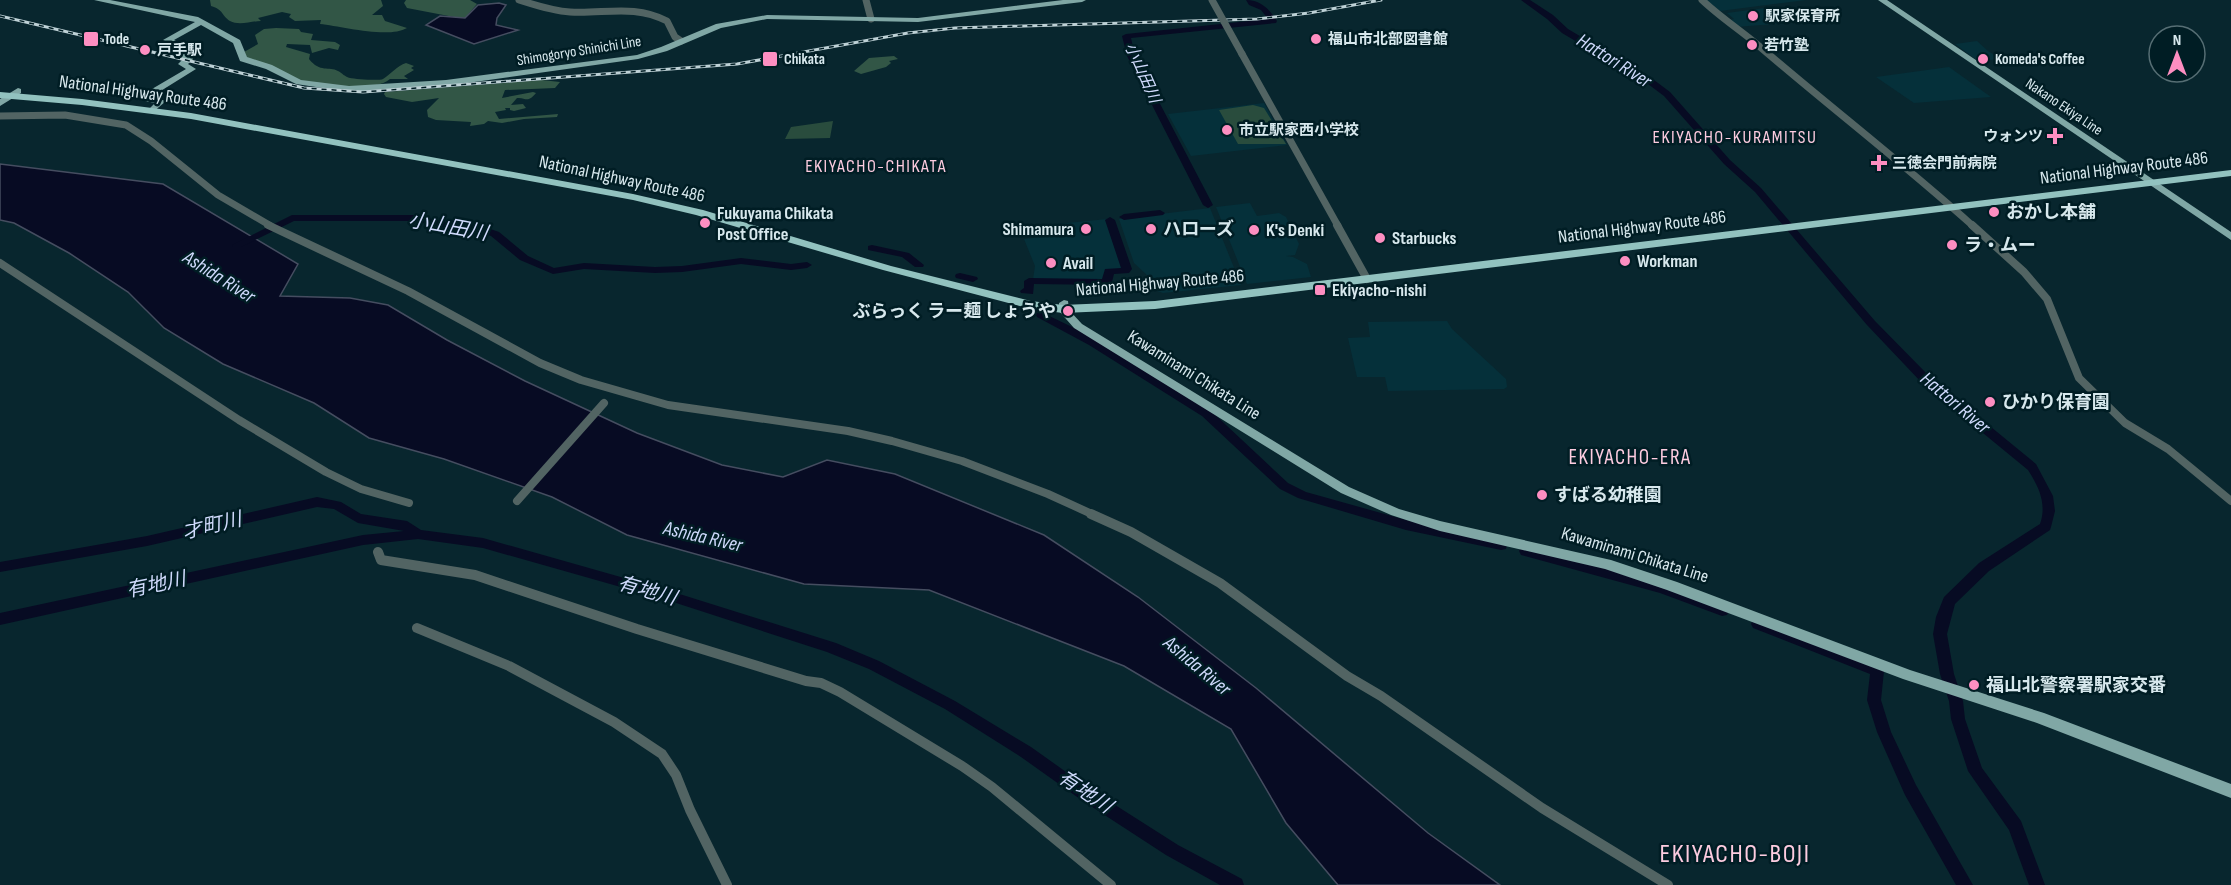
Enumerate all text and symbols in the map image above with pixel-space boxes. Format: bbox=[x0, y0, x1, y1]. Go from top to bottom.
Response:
place label: 駅家保育所 bbox=[1765, 7, 1840, 26]
marker: 駅家保育所 bbox=[1746, 9, 1760, 23]
north arrow bbox=[2147, 24, 2207, 84]
water label: Hattori River bbox=[1572, 29, 1657, 94]
marker: Tode bbox=[82, 30, 100, 48]
place label: Tode bbox=[104, 30, 129, 49]
place label: 福山市北部図書館 bbox=[1327, 30, 1448, 49]
text: N bbox=[2173, 31, 2181, 50]
street label: Shimogoryo Shinichi Line bbox=[516, 32, 642, 70]
marker: 福山市北部図書館 bbox=[1309, 32, 1323, 46]
place label: 若竹塾 bbox=[1764, 36, 1809, 55]
marker: 若竹塾 bbox=[1745, 38, 1759, 52]
water label: 小山田川 bbox=[1120, 40, 1165, 108]
place label: 戸手駅 bbox=[157, 41, 202, 60]
marker: 戸手駅 bbox=[138, 43, 152, 57]
marker: Chikata bbox=[761, 50, 779, 68]
place label: Chikata bbox=[784, 50, 825, 69]
place label: Komeda's Coffee bbox=[1995, 50, 2085, 69]
marker: Komeda's Coffee bbox=[1976, 52, 1990, 66]
street label: National Highway Route 486 bbox=[58, 71, 228, 115]
street label: Nakano Ekiya Line bbox=[2022, 74, 2106, 140]
place label: 市立駅家西小学校 bbox=[1239, 121, 1359, 140]
marker: 市立駅家西小学校 bbox=[1220, 123, 1234, 137]
district label: EKIYACHO-KURAMITSU bbox=[1653, 127, 1817, 148]
place label: ウォンツ bbox=[1983, 127, 2043, 146]
marker: ウォンツ bbox=[2048, 129, 2062, 143]
street label: National Highway Route 486 bbox=[2039, 147, 2209, 189]
street label: National Highway Route 486 bbox=[537, 151, 707, 207]
marker: 三徳会門前病院 bbox=[1870, 154, 1888, 172]
place label: 三徳会門前病院 bbox=[1892, 154, 1997, 173]
district label: EKIYACHO-CHIKATA bbox=[805, 156, 947, 177]
place label: おかし本舗 bbox=[2006, 202, 2096, 223]
place label: Fukuyama Chikata Post Office bbox=[717, 203, 833, 245]
marker: おかし本舗 bbox=[1987, 205, 2001, 219]
street label: National Highway Route 486 bbox=[1557, 206, 1727, 248]
water label: 小山田川 bbox=[407, 208, 491, 246]
marker: Fukuyama Chikata Post Office bbox=[698, 216, 712, 230]
place label: Shimamura bbox=[1002, 219, 1074, 240]
place label: ハローズ bbox=[1163, 219, 1234, 240]
place label: K's Denki bbox=[1266, 220, 1324, 241]
marker: Shimamura bbox=[1079, 222, 1093, 236]
marker: ハローズ bbox=[1144, 222, 1158, 236]
marker: K's Denki bbox=[1247, 223, 1261, 237]
place label: Starbucks bbox=[1392, 228, 1457, 249]
marker: Starbucks bbox=[1373, 231, 1387, 245]
place label: ラ・ムー bbox=[1964, 235, 2036, 256]
marker: ラ・ムー bbox=[1945, 238, 1959, 252]
water label: Ashida River bbox=[178, 245, 261, 309]
place label: Workman bbox=[1637, 251, 1697, 272]
place label: Avail bbox=[1062, 253, 1093, 274]
marker: Workman bbox=[1618, 254, 1632, 268]
marker: Avail bbox=[1044, 256, 1058, 270]
street label: National Highway Route 486 bbox=[1075, 265, 1245, 301]
place label: Ekiyacho-nishi bbox=[1332, 280, 1426, 301]
marker: Ekiyacho-nishi bbox=[1313, 283, 1327, 297]
place label: ぶらっく ラー麺 しょうや bbox=[852, 301, 1056, 322]
marker: ぶらっく ラー麺 しょうや bbox=[1061, 304, 1075, 318]
street label: Kawaminami Chikata Line bbox=[1124, 326, 1264, 424]
water label: Hattori River bbox=[1915, 367, 1996, 440]
place label: ひかり保育園 bbox=[2002, 392, 2110, 413]
marker: ひかり保育園 bbox=[1983, 395, 1997, 409]
district label: EKIYACHO-ERA bbox=[1568, 445, 1692, 470]
place label: すばる幼稚園 bbox=[1554, 485, 1662, 506]
marker: すばる幼稚園 bbox=[1535, 488, 1549, 502]
water label: 才町川 bbox=[180, 507, 246, 544]
water label: Ashida River bbox=[660, 516, 746, 558]
street label: Kawaminami Chikata Line bbox=[1559, 523, 1711, 587]
water label: 有地川 bbox=[124, 567, 190, 603]
water label: 有地川 bbox=[615, 571, 681, 611]
water label: Ashida River bbox=[1158, 630, 1237, 702]
place label: 福山北警察署駅家交番 bbox=[1986, 675, 2166, 696]
marker: 福山北警察署駅家交番 bbox=[1967, 678, 1981, 692]
water label: 有地川 bbox=[1053, 765, 1118, 820]
district label: EKIYACHO-BOJI bbox=[1660, 839, 1810, 870]

